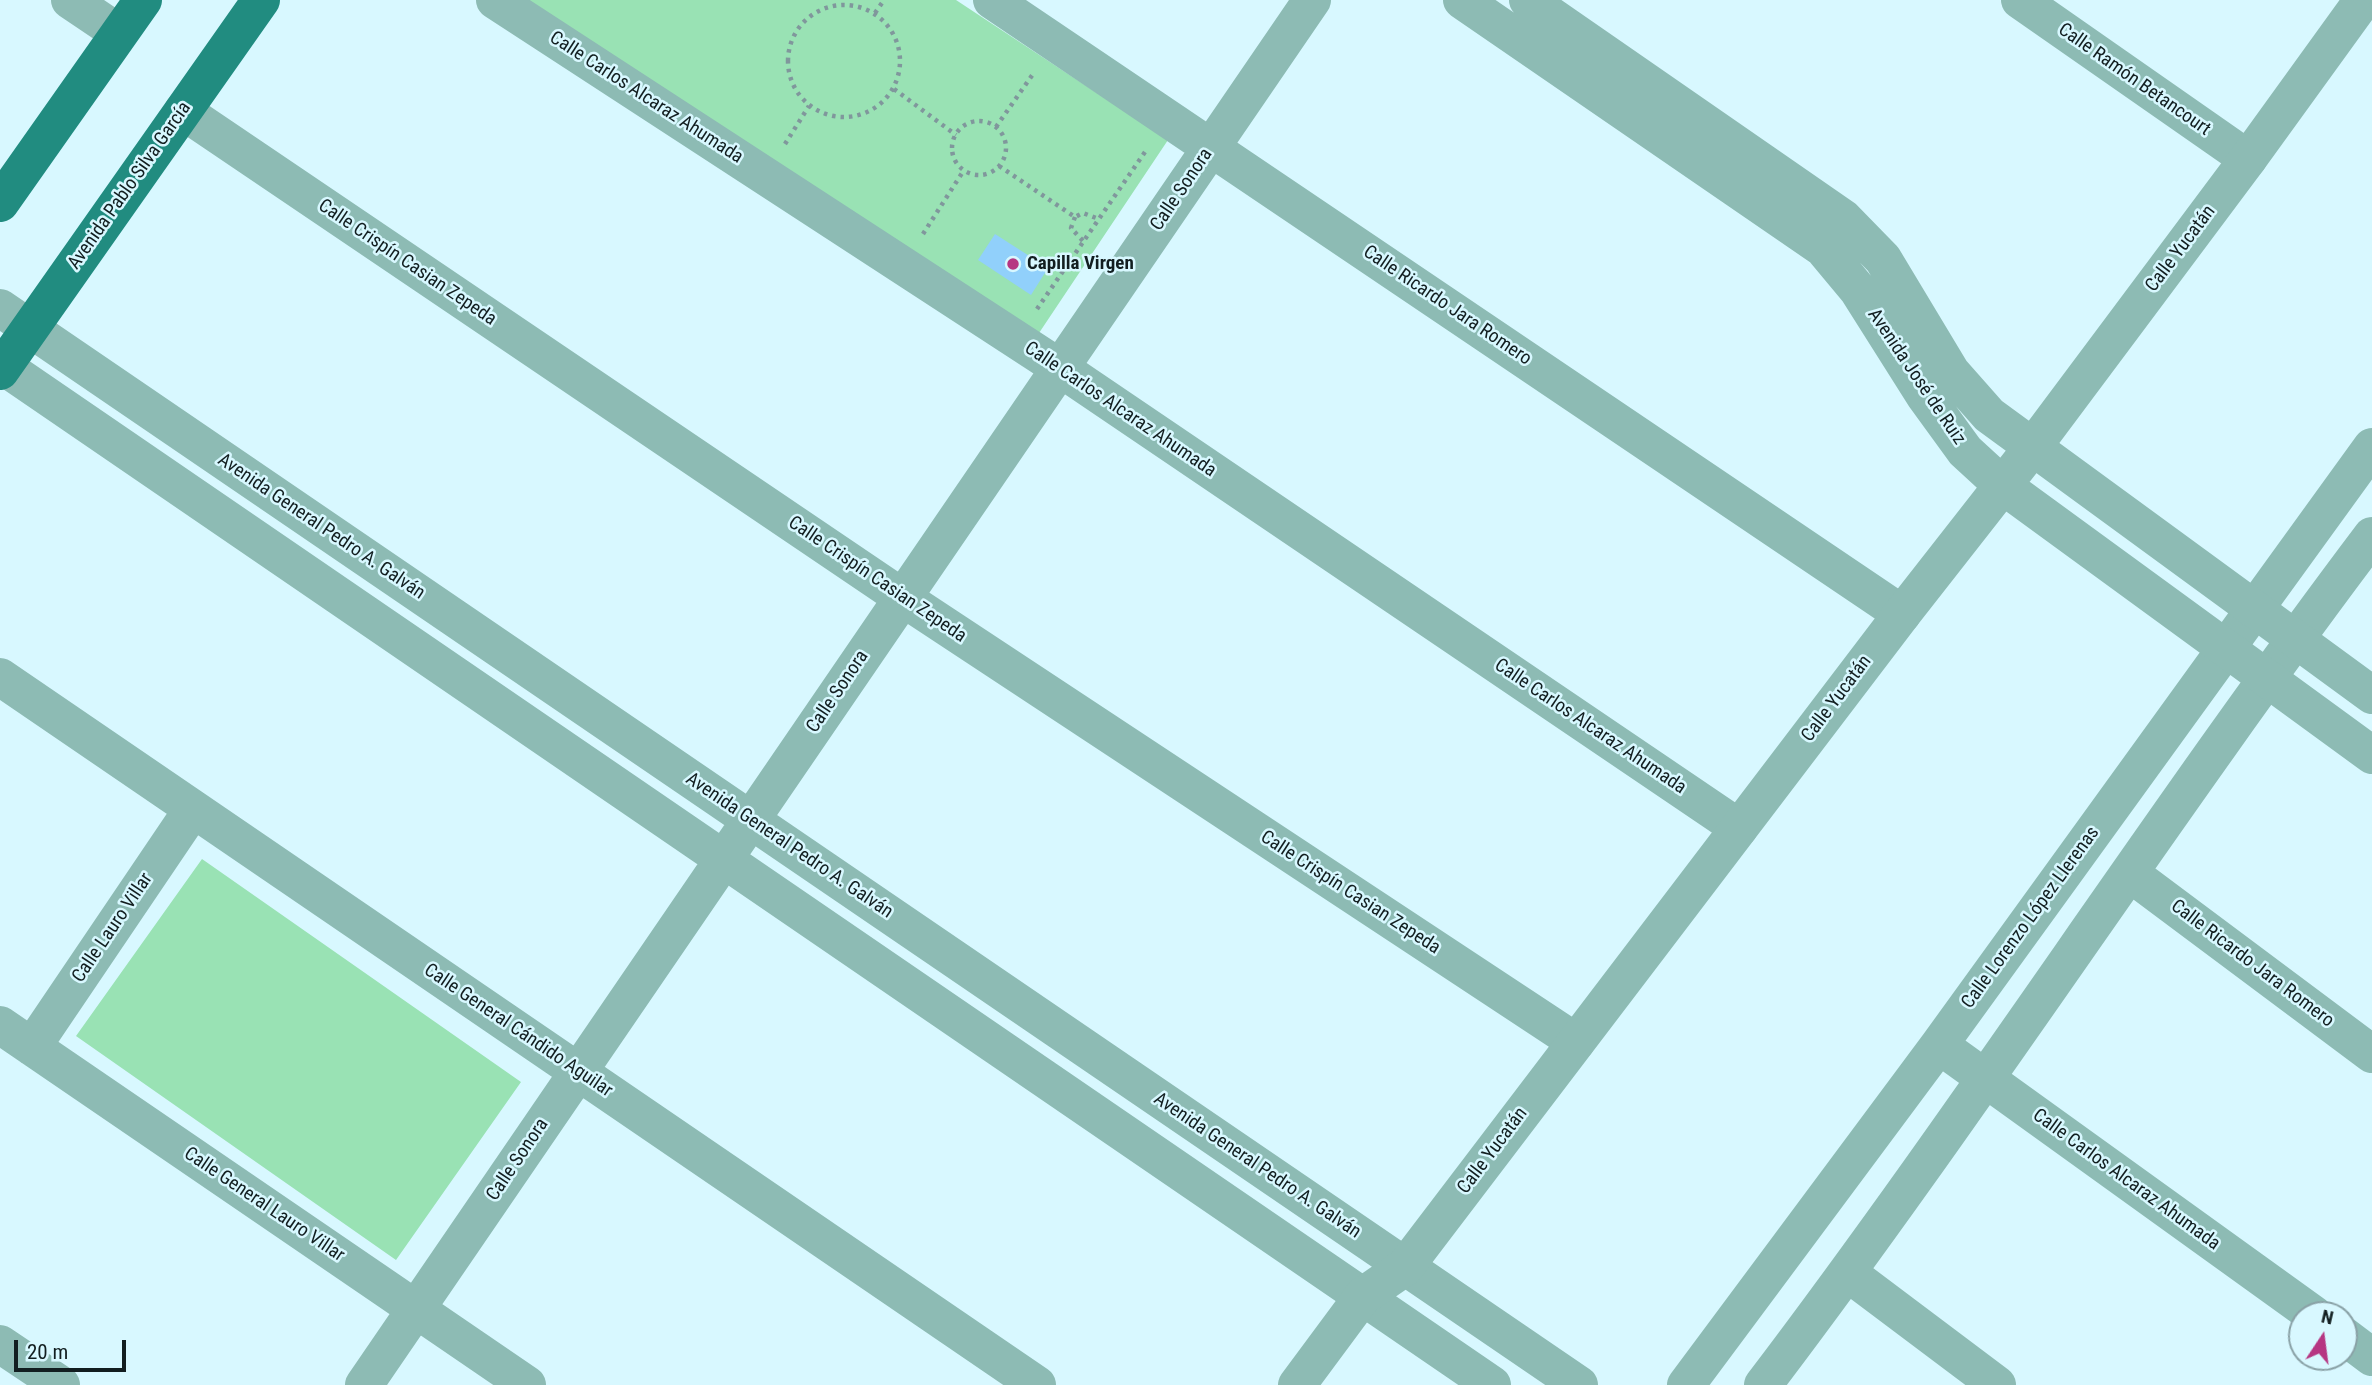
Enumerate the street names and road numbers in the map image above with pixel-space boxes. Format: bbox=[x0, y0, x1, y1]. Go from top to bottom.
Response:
street label: Calle Ramón Betancourt bbox=[2053, 19, 2215, 141]
street label: Calle Carlos Alcaraz Ahumada bbox=[545, 27, 747, 169]
street label: Avenida Pablo Silva García bbox=[63, 98, 197, 274]
street label: Calle Sonora bbox=[1146, 144, 1218, 236]
street label: Calle Crispín Casian Zepeda bbox=[314, 195, 500, 331]
street label: Calle Yucatán bbox=[2141, 201, 2221, 297]
street label: Calle Ricardo Jara Romero bbox=[1358, 241, 1536, 371]
street label: Avenida José de Ruiz bbox=[1862, 305, 1970, 449]
street label: Calle Carlos Alcaraz Ahumada bbox=[1020, 337, 1220, 483]
street label: Avenida General Pedro A. Galván bbox=[213, 449, 429, 605]
street label: Calle Crispín Casian Zepeda bbox=[784, 512, 970, 648]
street label: Calle Sonora bbox=[802, 646, 874, 738]
street label: Calle Yucatán bbox=[1797, 651, 1877, 747]
street label: Calle Carlos Alcaraz Ahumada bbox=[1490, 654, 1690, 800]
street label: Avenida General Pedro A. Galván bbox=[681, 768, 897, 924]
street label: Calle Lorenzo López Llerenas bbox=[1957, 822, 2105, 1014]
street label: Calle Crispín Casian Zepeda bbox=[1256, 826, 1444, 960]
street label: Calle Lauro Villar bbox=[68, 869, 158, 987]
street label: Calle Ricardo Jara Romero bbox=[2166, 895, 2338, 1033]
street label: Calle General Cándido Aguilar bbox=[419, 959, 617, 1103]
street label: Avenida General Pedro A. Galván bbox=[1149, 1088, 1365, 1244]
street label: Calle Yucatán bbox=[1453, 1103, 1533, 1199]
street label: Calle Carlos Alcaraz Ahumada bbox=[2028, 1104, 2224, 1256]
street label: Calle Sonora bbox=[482, 1114, 554, 1206]
street label: Calle General Lauro Villar bbox=[179, 1143, 349, 1267]

